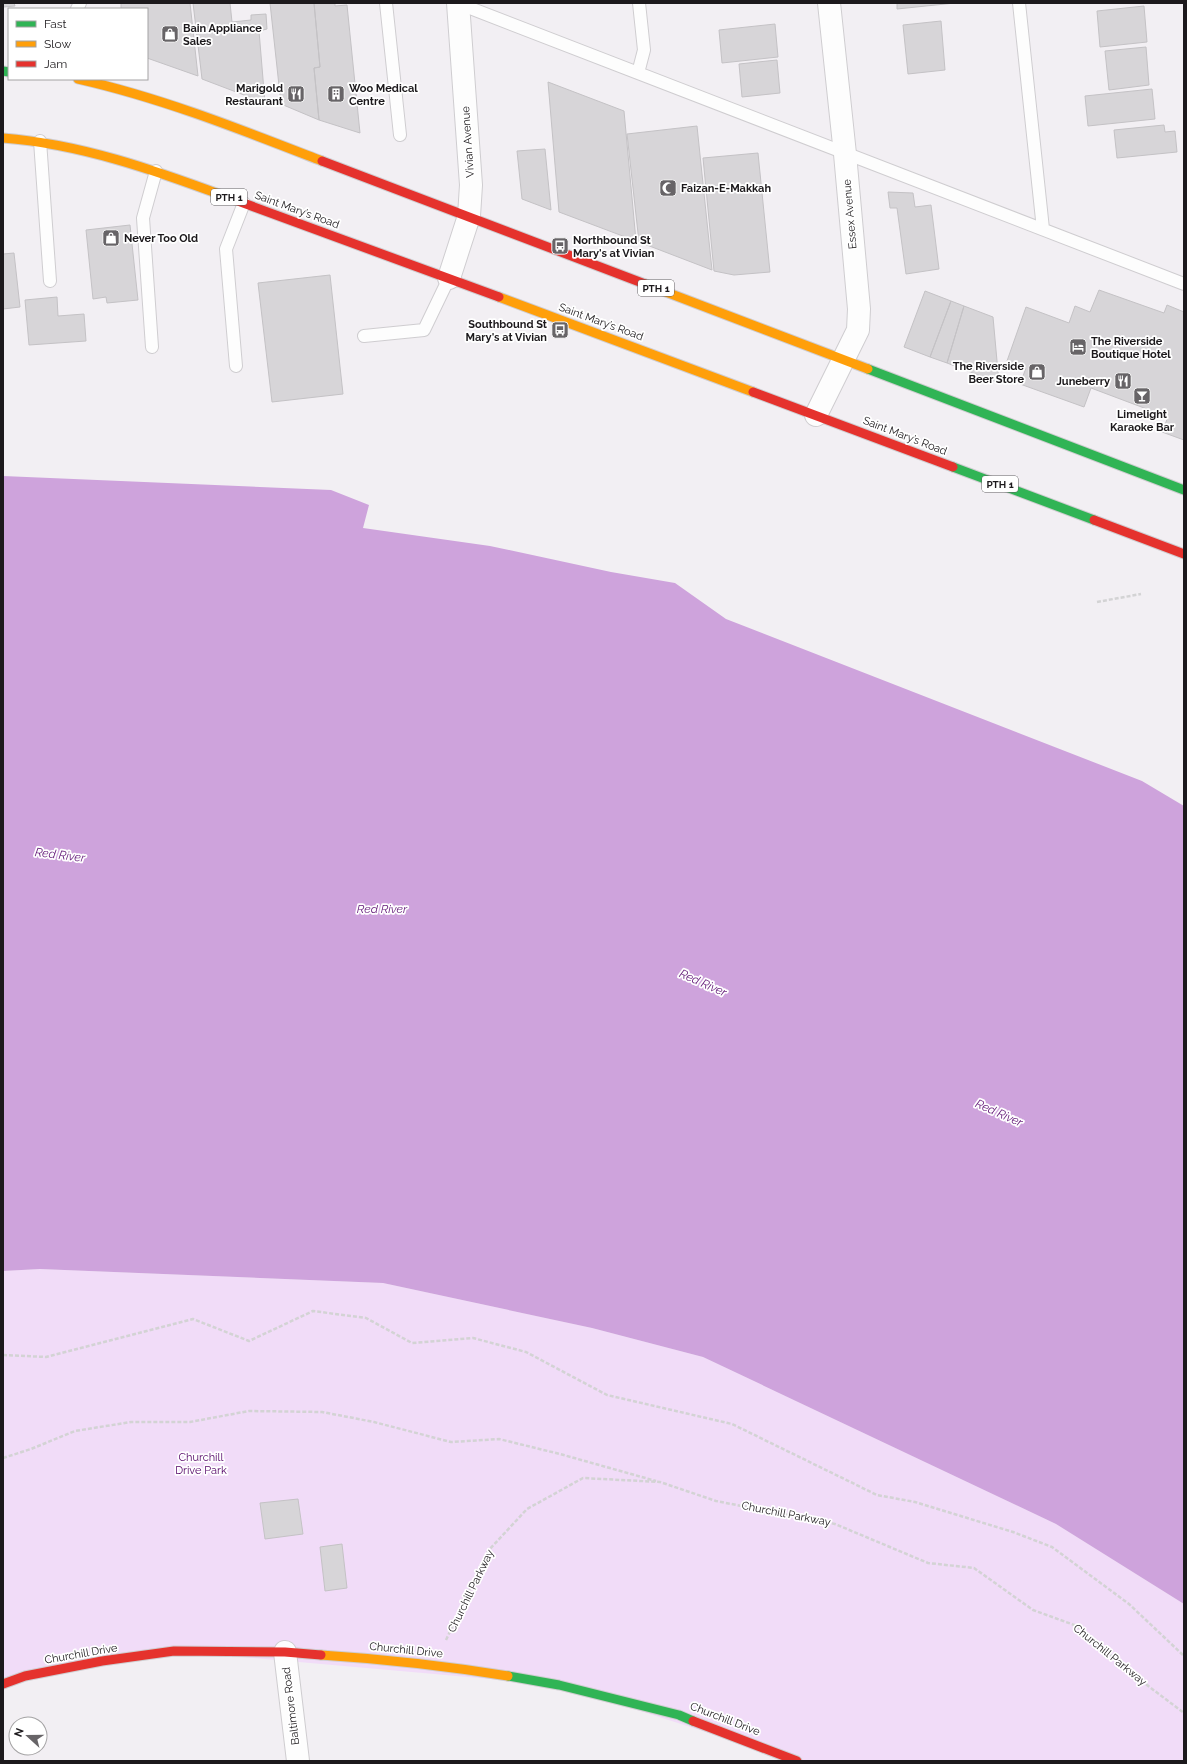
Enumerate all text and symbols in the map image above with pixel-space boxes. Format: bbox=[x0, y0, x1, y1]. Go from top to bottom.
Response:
legend bbox=[8, 8, 148, 80]
text: Fast bbox=[44, 17, 67, 31]
place label: Bain Appliance Sales bbox=[183, 22, 262, 48]
shop icon: Bain Appliance Sales bbox=[160, 24, 180, 44]
text: Slow bbox=[44, 37, 71, 51]
text: Jam bbox=[44, 57, 67, 71]
place label: Marigold Restaurant bbox=[225, 82, 284, 108]
place label: Woo Medical Centre bbox=[349, 82, 418, 108]
restaurant icon: Marigold Restaurant bbox=[286, 84, 306, 104]
building icon: Woo Medical Centre bbox=[326, 84, 346, 104]
street label: Vivian Avenue bbox=[459, 105, 477, 178]
mosque icon: Faizan-E-Makkah bbox=[658, 178, 678, 198]
street label: Essex Avenue bbox=[840, 178, 860, 250]
place label: Faizan-E-Makkah bbox=[681, 182, 771, 195]
road number: PTH 1 bbox=[211, 189, 247, 205]
street label: Saint Mary’s Road bbox=[253, 189, 341, 231]
shop icon: Never Too Old bbox=[101, 228, 121, 248]
place label: Never Too Old bbox=[124, 232, 198, 245]
place label: Northbound St Mary's at Vivian bbox=[573, 234, 655, 260]
bus stop icon: Northbound St Mary's at Vivian bbox=[550, 236, 570, 256]
road number: PTH 1 bbox=[638, 280, 674, 296]
street label: Saint Mary’s Road bbox=[557, 301, 645, 343]
place label: Southbound St Mary's at Vivian bbox=[466, 318, 548, 344]
bus stop icon: Southbound St Mary's at Vivian bbox=[550, 320, 570, 340]
place label: The Riverside Boutique Hotel bbox=[1091, 335, 1171, 361]
hotel icon: The Riverside Boutique Hotel bbox=[1068, 337, 1088, 357]
place label: The Riverside Beer Store bbox=[953, 360, 1024, 386]
shop icon: The Riverside Beer Store bbox=[1027, 362, 1047, 382]
restaurant icon: Juneberry bbox=[1113, 371, 1133, 391]
place label: Juneberry bbox=[1057, 375, 1110, 388]
bar icon: Limelight Karaoke Bar bbox=[1132, 386, 1152, 406]
place label: Limelight Karaoke Bar bbox=[1110, 408, 1175, 434]
street label: Saint Mary’s Road bbox=[861, 414, 949, 458]
road number: PTH 1 bbox=[982, 476, 1018, 492]
water label: Red River bbox=[34, 845, 87, 865]
water label: Red River bbox=[357, 902, 408, 916]
water label: Red River bbox=[677, 966, 730, 1000]
water label: Red River bbox=[973, 1096, 1026, 1130]
park label: Churchill Drive Park bbox=[175, 1451, 227, 1477]
street label: Churchill Parkway bbox=[740, 1499, 832, 1529]
street label: Churchill Parkway bbox=[445, 1547, 497, 1635]
street label: Churchill Parkway bbox=[1071, 1621, 1149, 1689]
street label: Churchill Drive bbox=[369, 1640, 444, 1660]
street label: Churchill Drive bbox=[44, 1641, 119, 1667]
street label: Baltimore Road bbox=[280, 1666, 302, 1746]
street label: Churchill Drive bbox=[688, 1700, 762, 1738]
north arrow bbox=[8, 1716, 48, 1756]
text: N bbox=[12, 1726, 27, 1739]

